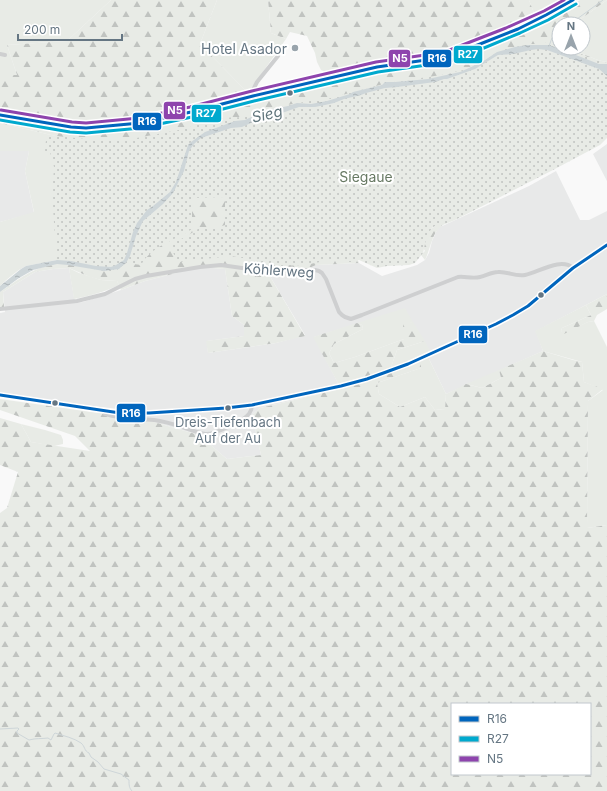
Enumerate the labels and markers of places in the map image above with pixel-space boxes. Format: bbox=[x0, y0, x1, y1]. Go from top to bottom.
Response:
place label: Hotel Asador bbox=[201, 40, 287, 57]
marker: Hotel Asador bbox=[290, 43, 300, 53]
unlabelled marker bbox=[285, 88, 295, 98]
unlabelled marker bbox=[536, 290, 546, 300]
unlabelled marker bbox=[50, 398, 60, 408]
marker: Dreis-Tiefenbach Auf der Au bbox=[223, 403, 233, 413]
place label: Dreis-Tiefenbach Auf der Au bbox=[175, 414, 281, 446]

